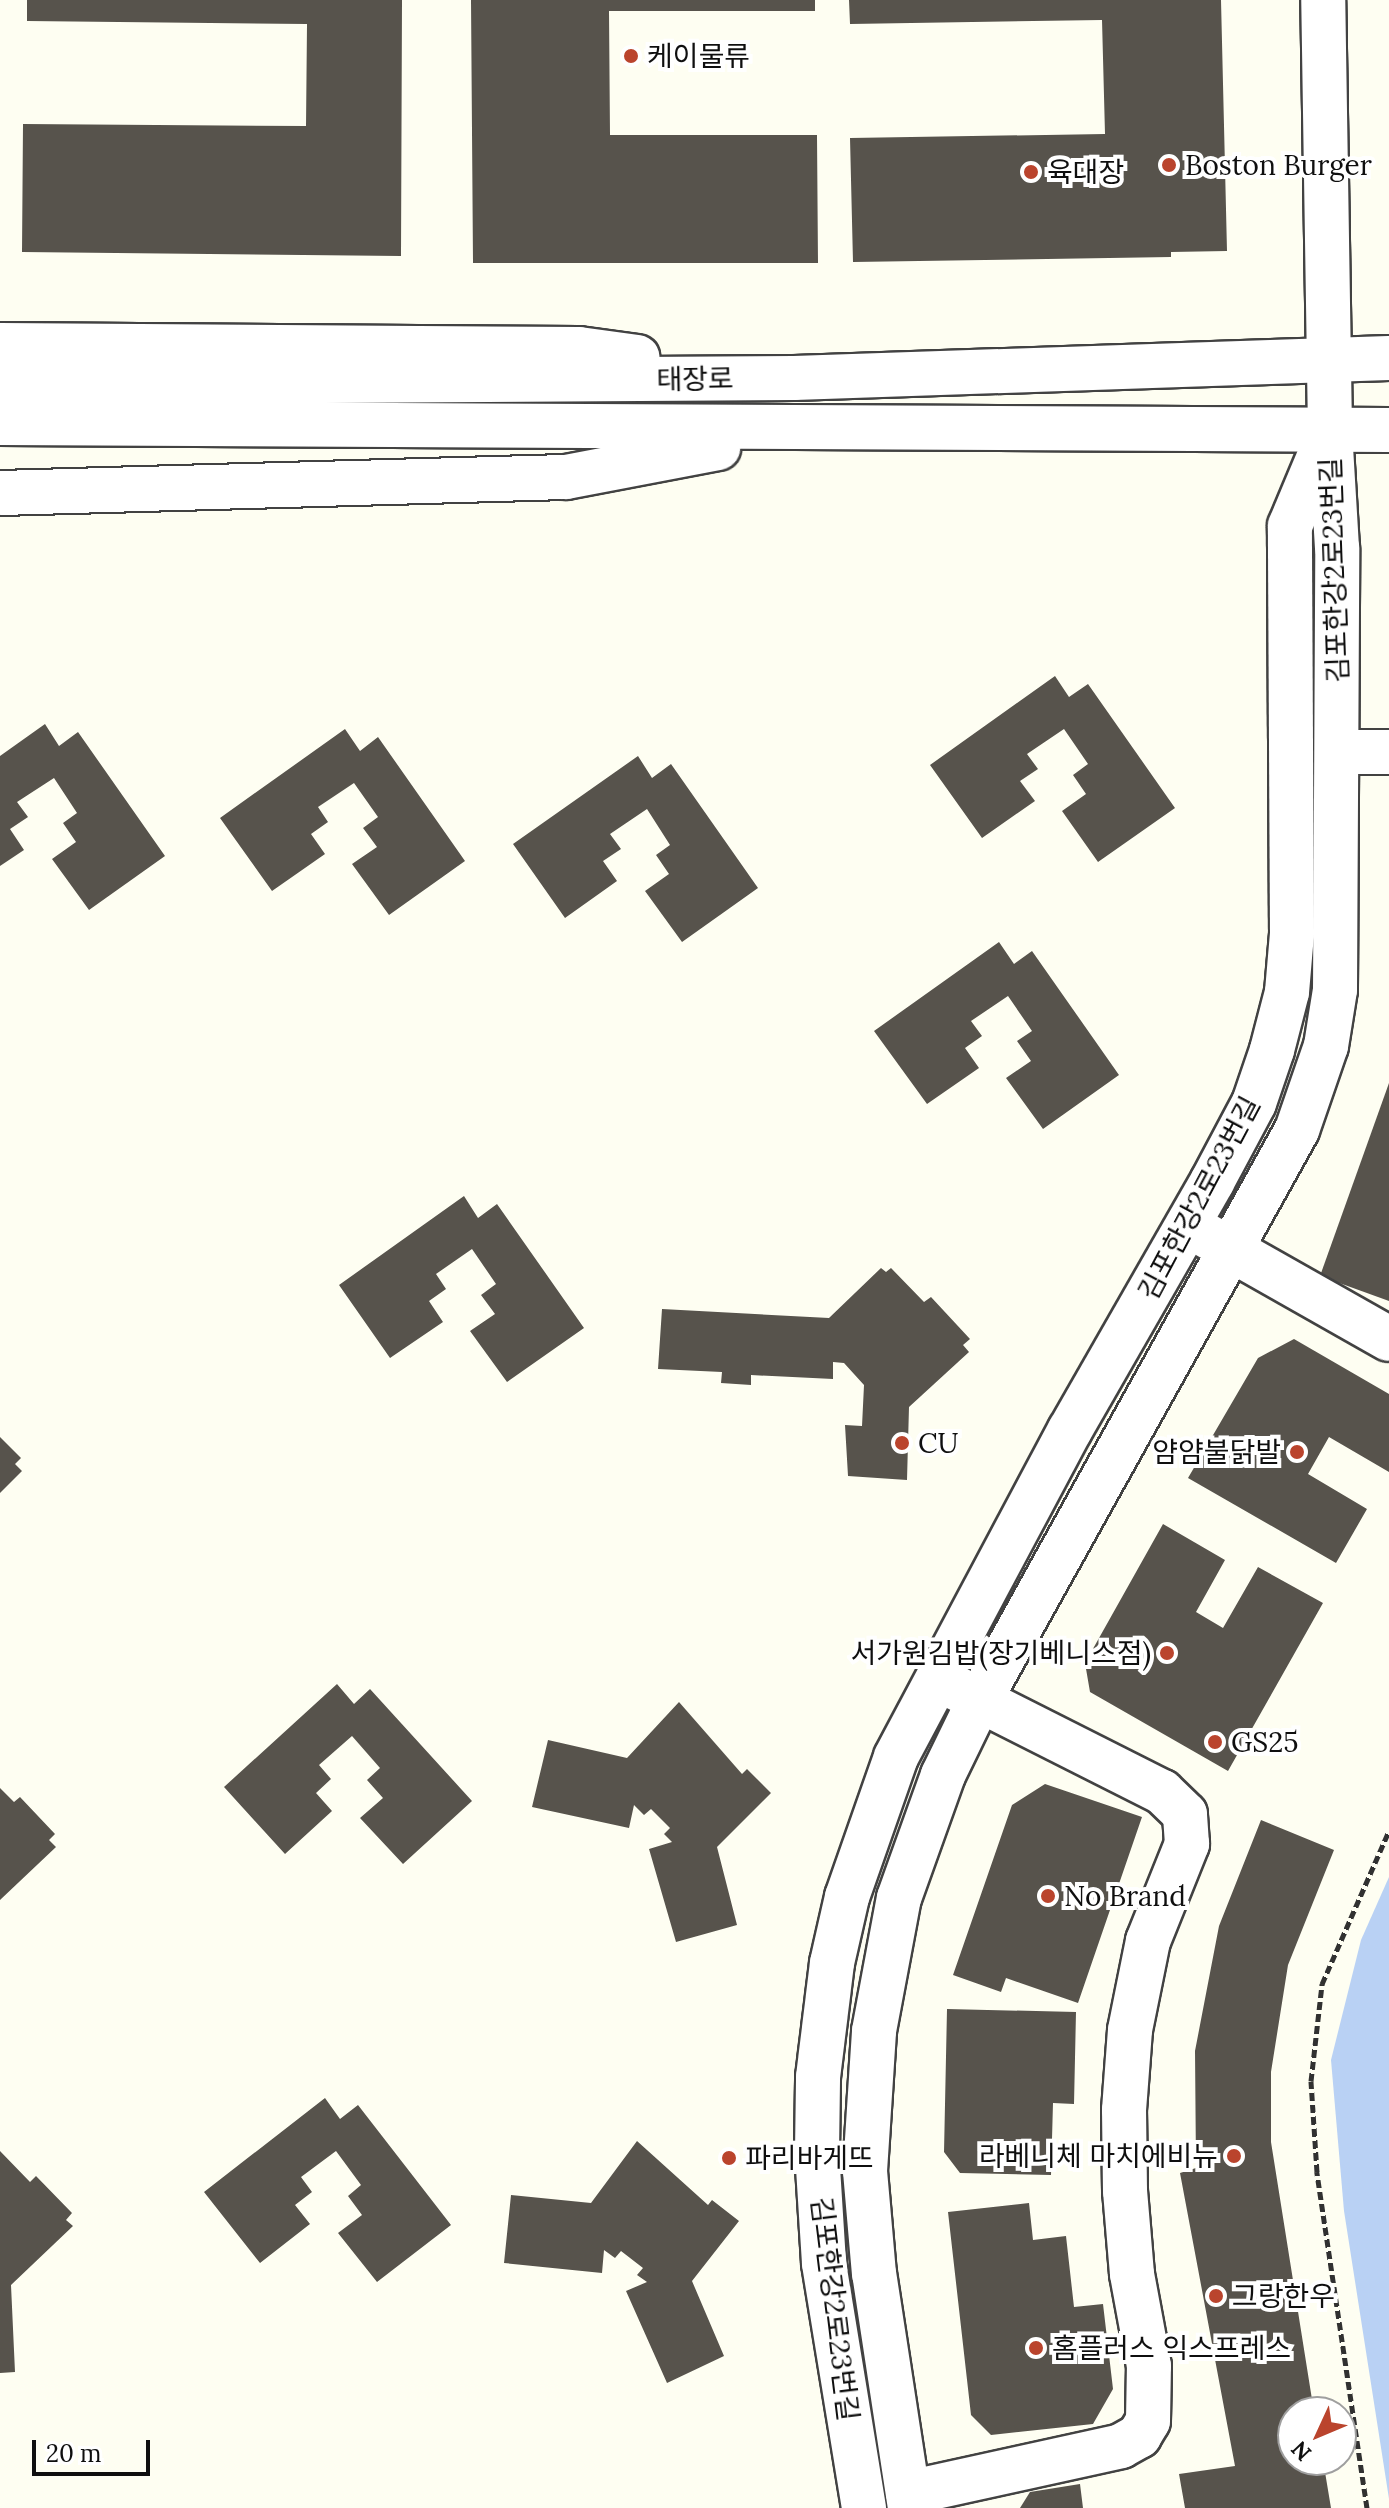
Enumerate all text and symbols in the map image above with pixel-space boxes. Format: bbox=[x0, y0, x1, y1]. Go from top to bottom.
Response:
place label: 케이물류 bbox=[647, 39, 750, 73]
marker: 케이물류 bbox=[622, 47, 640, 65]
place label: Boston Burger bbox=[1185, 148, 1372, 182]
place label: 육대장 bbox=[1047, 155, 1124, 189]
marker: Boston Burger bbox=[1160, 156, 1178, 174]
marker: 육대장 bbox=[1022, 163, 1040, 181]
street label: 태장로 bbox=[656, 362, 734, 396]
street label: 김포한강2로23번길 bbox=[1313, 457, 1355, 683]
street label: 김포한강2로23번길 bbox=[1131, 1091, 1267, 1305]
place label: CU bbox=[918, 1426, 959, 1460]
marker: CU bbox=[893, 1434, 911, 1452]
place label: 얌얌불닭발 bbox=[1152, 1435, 1281, 1469]
marker: 얌얌불닭발 bbox=[1288, 1443, 1306, 1461]
place label: 서가원김밥(장기베니스점) bbox=[851, 1636, 1151, 1670]
marker: 서가원김밥(장기베니스점) bbox=[1158, 1644, 1176, 1662]
place label: GS25 bbox=[1231, 1725, 1298, 1759]
marker: GS25 bbox=[1206, 1733, 1224, 1751]
place label: No Brand bbox=[1064, 1879, 1186, 1913]
marker: No Brand bbox=[1039, 1887, 1057, 1905]
place label: 라베니체 마치에비뉴 bbox=[979, 2139, 1218, 2173]
place label: 파리바게뜨 bbox=[745, 2141, 874, 2175]
marker: 라베니체 마치에비뉴 bbox=[1225, 2147, 1243, 2165]
marker: 파리바게뜨 bbox=[720, 2149, 738, 2167]
street label: 김포한강2로23번길 bbox=[805, 2195, 865, 2423]
place label: 그랑한우 bbox=[1232, 2279, 1335, 2313]
marker: 그랑한우 bbox=[1207, 2287, 1225, 2305]
place label: 홈플러스 익스프레스 bbox=[1052, 2331, 1291, 2365]
marker: 홈플러스 익스프레스 bbox=[1027, 2339, 1045, 2357]
north arrow bbox=[1277, 2396, 1357, 2476]
scale bar bbox=[36, 2424, 154, 2474]
text: N bbox=[1285, 2435, 1317, 2467]
text: 20 m bbox=[46, 2438, 102, 2469]

